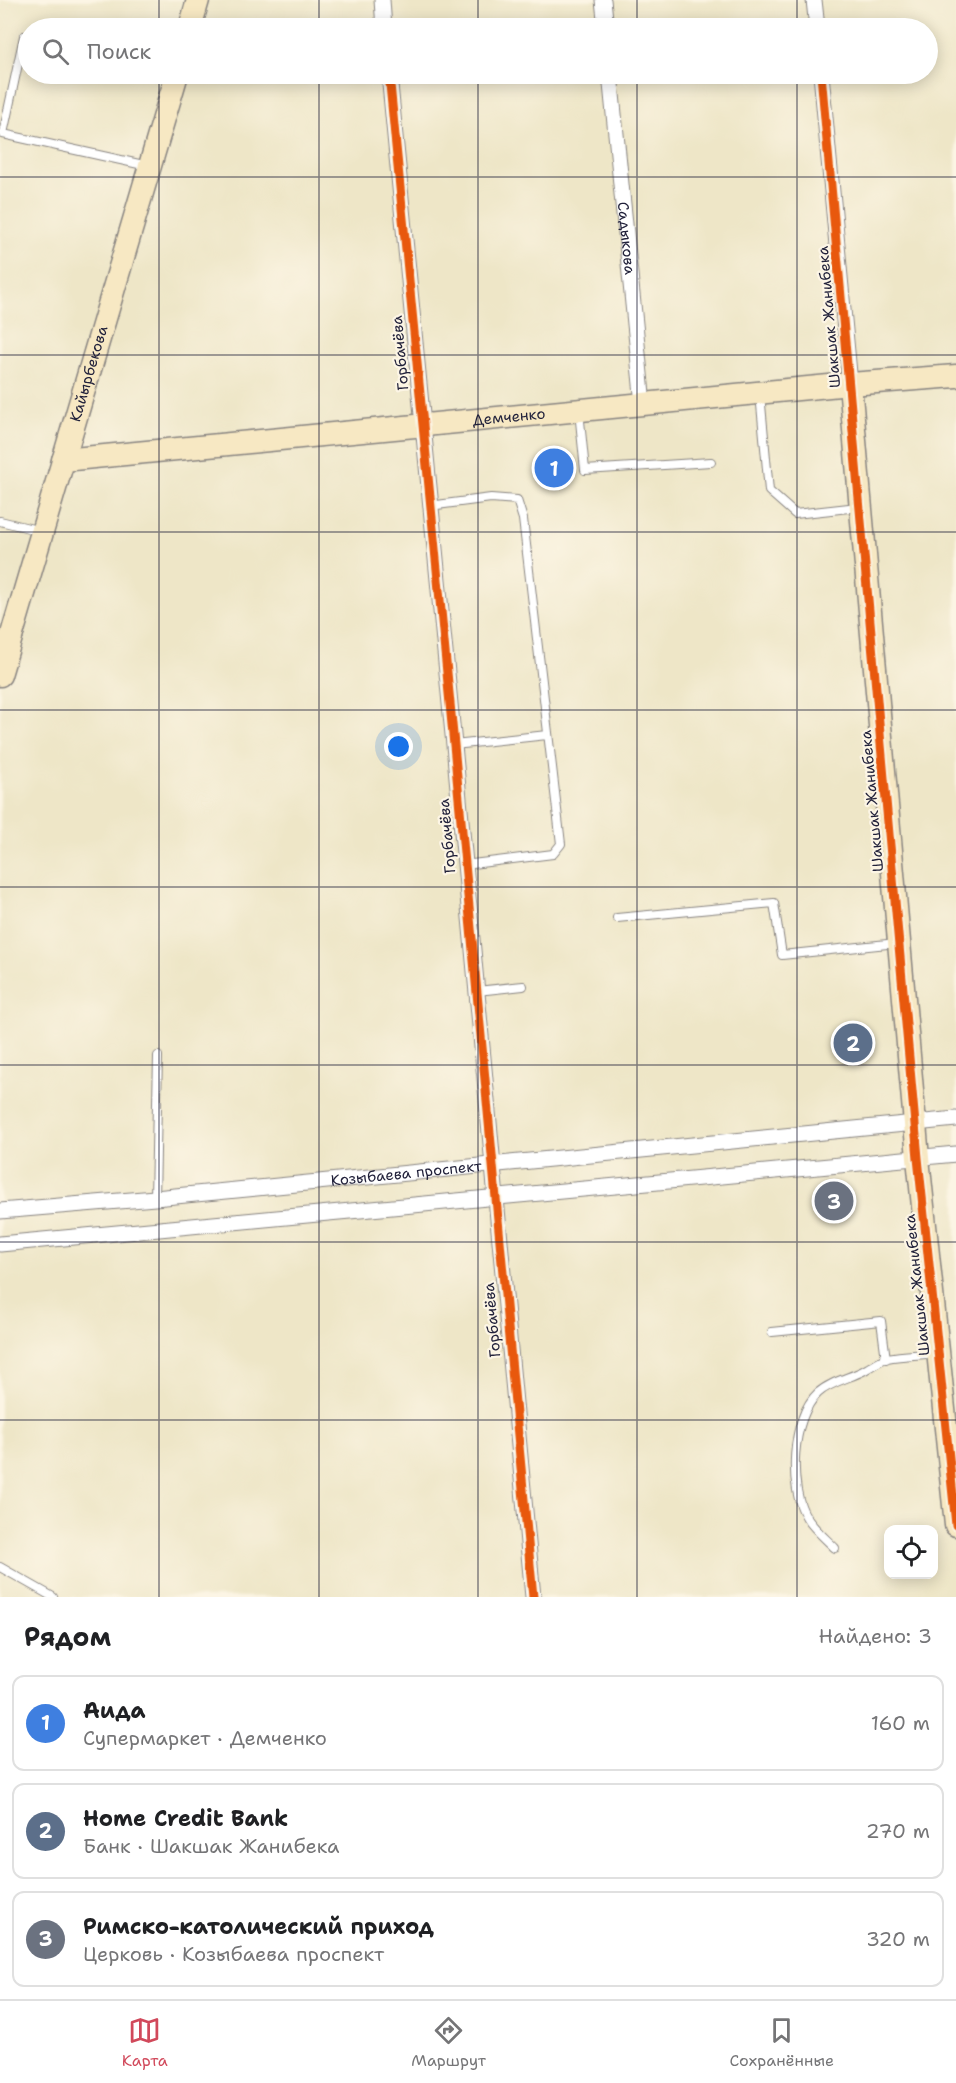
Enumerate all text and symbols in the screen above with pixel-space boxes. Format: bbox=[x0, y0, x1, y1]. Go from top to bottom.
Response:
search box bbox=[18, 18, 938, 84]
icon: search bbox=[39, 35, 72, 68]
text: Поиск bbox=[87, 37, 151, 66]
street label: Садыкова bbox=[613, 201, 640, 276]
street label: Шакшак Жанибека bbox=[813, 245, 845, 389]
street label: Горбачёва bbox=[387, 314, 413, 391]
street label: Кайырбекова bbox=[65, 323, 113, 424]
street label: Демченко bbox=[472, 403, 546, 430]
pin: 1 bbox=[534, 446, 574, 490]
street label: Шакшак Жанибека bbox=[856, 729, 888, 873]
your location bbox=[384, 732, 413, 761]
street label: Горбачёва bbox=[434, 797, 460, 874]
pin: 2 bbox=[834, 1020, 872, 1066]
street label: Козыбаева проспект bbox=[330, 1156, 483, 1191]
pin: 3 bbox=[814, 1178, 854, 1224]
street label: Шакшак Жанибека bbox=[900, 1213, 934, 1357]
street label: Горбачёва bbox=[479, 1281, 505, 1358]
map controls bbox=[884, 1525, 938, 1579]
button: locate bbox=[884, 1525, 938, 1579]
text: Рядом bbox=[24, 1619, 111, 1654]
text: Найдено: 3 bbox=[819, 1623, 932, 1649]
text: Аида bbox=[83, 1696, 146, 1725]
text: 1 bbox=[41, 1710, 50, 1736]
text: 160 m bbox=[871, 1710, 930, 1736]
text: Супермаркет · Демченко bbox=[83, 1725, 327, 1751]
text: Home Credit Bank bbox=[83, 1804, 288, 1833]
text: 2 bbox=[39, 1818, 53, 1844]
text: 270 m bbox=[866, 1818, 930, 1844]
text: Банк · Шакшак Жанибека bbox=[83, 1833, 340, 1859]
text: Римско-католический приход bbox=[83, 1912, 434, 1941]
text: 3 bbox=[39, 1926, 53, 1952]
text: 320 m bbox=[866, 1926, 930, 1952]
text: Церковь · Козыбаева проспект bbox=[83, 1941, 384, 1967]
tab: Карта bbox=[122, 2014, 168, 2071]
tab: Маршрут bbox=[411, 2014, 486, 2071]
tab: Сохранённые bbox=[730, 2014, 834, 2071]

